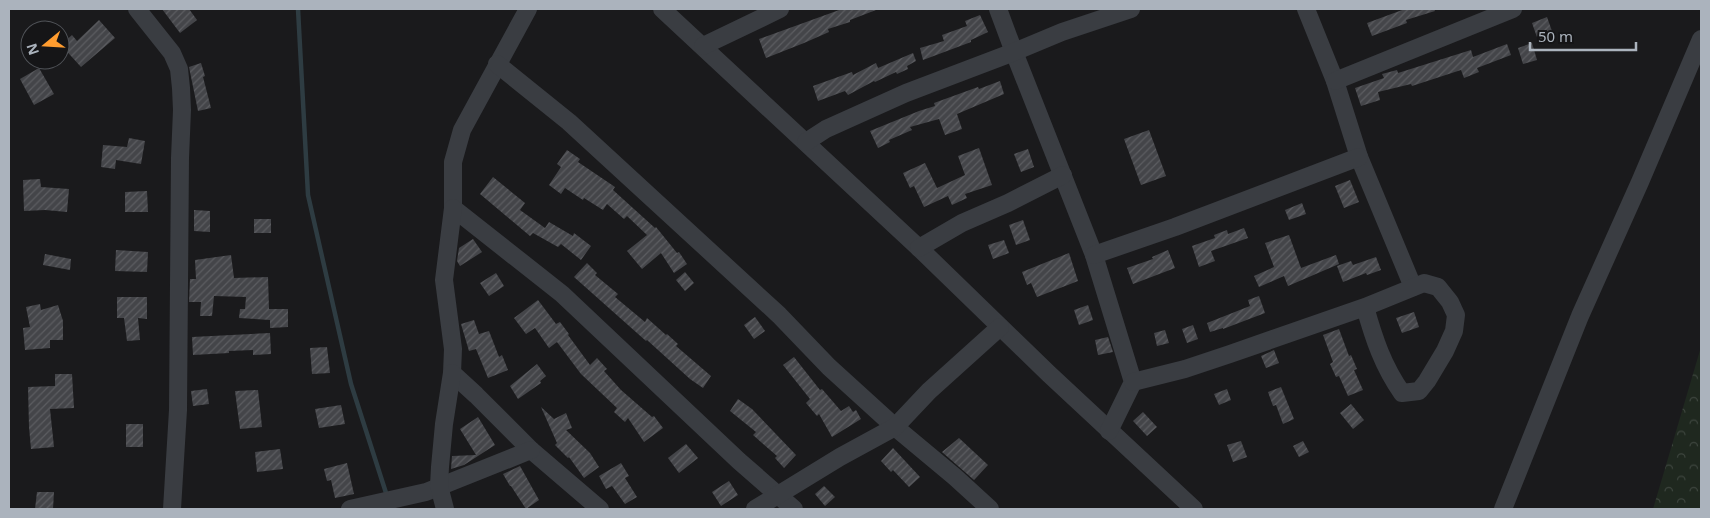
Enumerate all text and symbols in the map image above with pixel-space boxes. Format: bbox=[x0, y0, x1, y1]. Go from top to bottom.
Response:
north arrow bbox=[20, 20, 70, 70]
scale bar bbox=[1530, 20, 1636, 52]
text: 50 m bbox=[1538, 26, 1573, 46]
text: N bbox=[21, 41, 43, 58]

